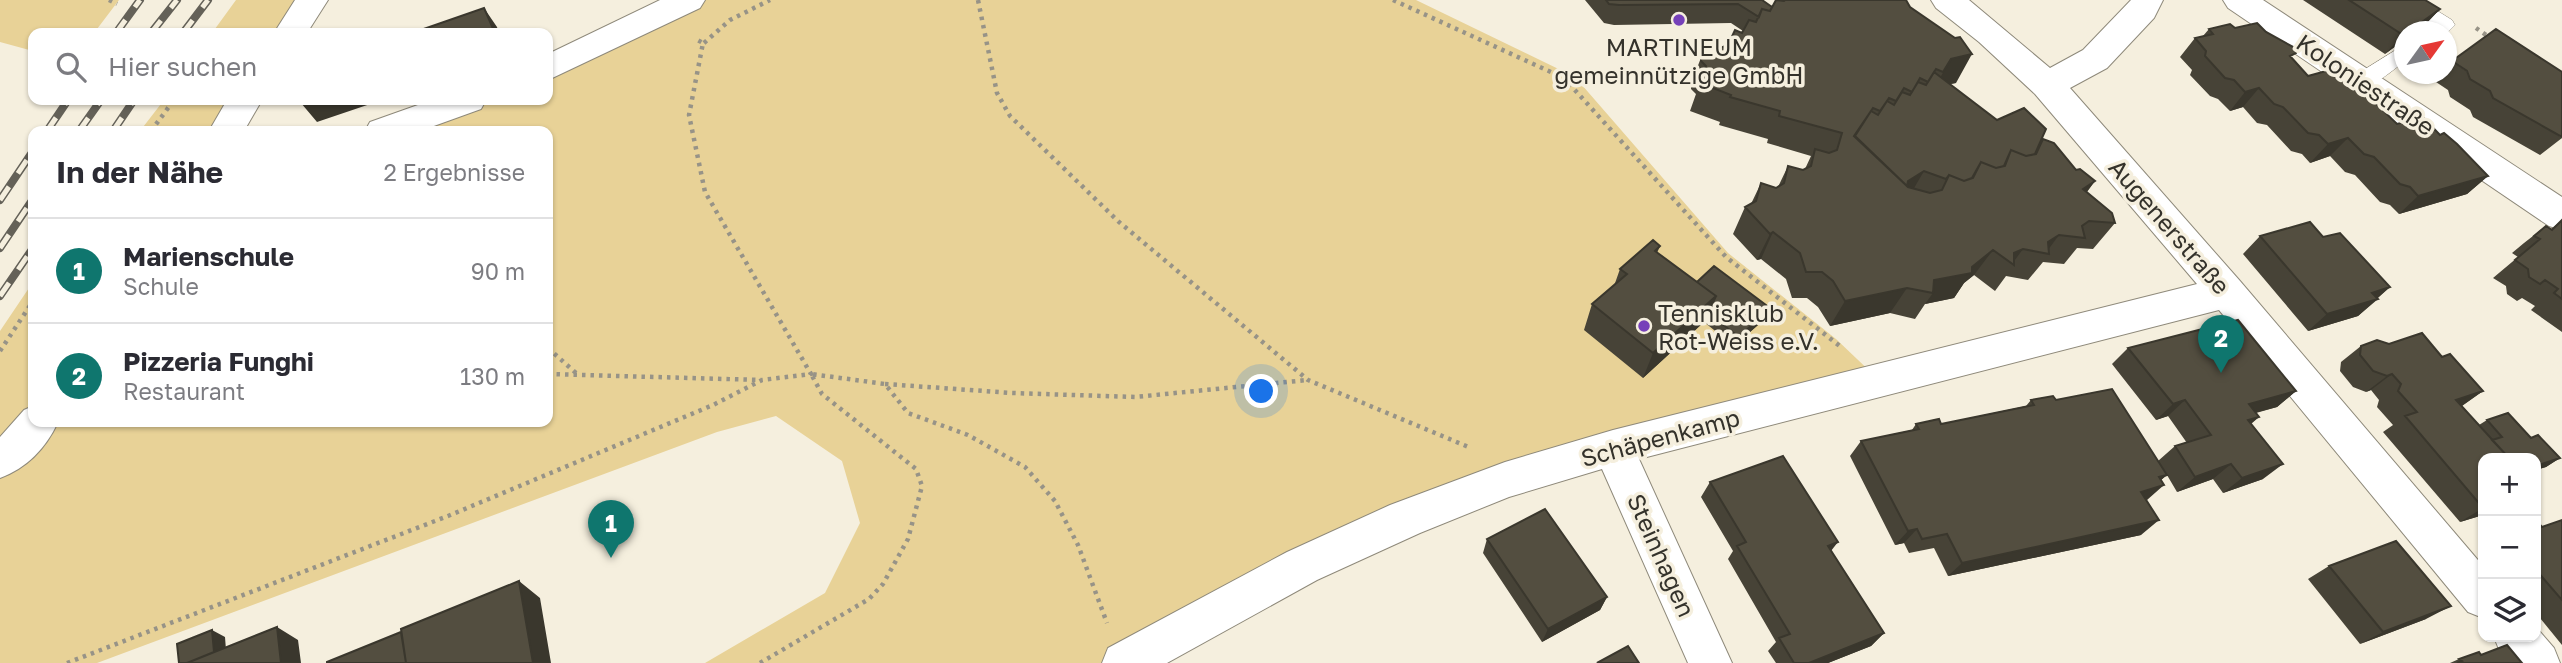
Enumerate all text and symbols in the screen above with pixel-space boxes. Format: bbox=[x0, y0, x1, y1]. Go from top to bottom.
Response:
marker: MARTINEUM gemeinnützige GmbH bbox=[1671, 12, 1687, 28]
north arrow bbox=[2394, 21, 2457, 84]
street label: Koloniestraße bbox=[2291, 27, 2441, 141]
search box bbox=[28, 28, 553, 105]
place label: MARTINEUM gemeinnützige GmbH bbox=[1555, 32, 1803, 89]
icon: search bbox=[52, 48, 90, 86]
text: Hier suchen bbox=[108, 51, 257, 82]
street label: Augenerstraße bbox=[2103, 152, 2237, 300]
text: In der Nähe bbox=[56, 154, 223, 190]
text: 2 Ergebnisse bbox=[383, 158, 525, 186]
text: Marienschule bbox=[123, 241, 294, 272]
text: 1 bbox=[73, 257, 85, 285]
text: 90 m bbox=[471, 257, 525, 285]
text: Schule bbox=[123, 272, 199, 300]
place label: Tennisklub Rot-Weiss e.V. bbox=[1658, 298, 1819, 355]
pin: 2 bbox=[2198, 315, 2244, 373]
marker: Tennisklub Rot-Weiss e.V. bbox=[1636, 318, 1652, 334]
text: Pizzeria Funghi bbox=[123, 346, 314, 377]
text: 2 bbox=[72, 362, 86, 390]
text: 130 m bbox=[460, 362, 525, 390]
your location bbox=[1244, 374, 1278, 408]
text: Restaurant bbox=[123, 377, 245, 405]
street label: Schäpenkamp bbox=[1577, 402, 1743, 472]
map controls bbox=[2478, 453, 2541, 642]
button: + bbox=[2478, 453, 2541, 516]
street label: Steinhagen bbox=[1622, 489, 1702, 621]
pin: 1 bbox=[588, 500, 634, 558]
button: − bbox=[2478, 516, 2541, 579]
button: layers bbox=[2478, 579, 2541, 642]

